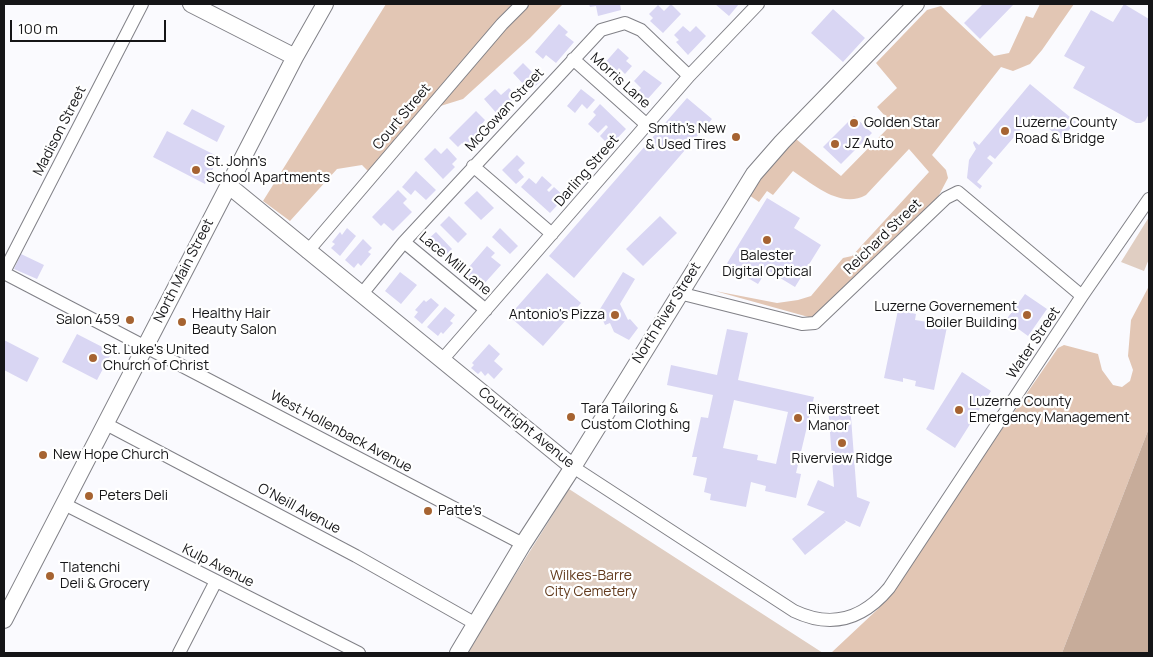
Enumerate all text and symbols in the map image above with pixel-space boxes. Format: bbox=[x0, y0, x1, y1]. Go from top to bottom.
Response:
scale bar bbox=[12, 10, 169, 42]
text: 100 m bbox=[18, 18, 58, 39]
street label: Morris Lane bbox=[587, 50, 653, 112]
street label: McGowan Street bbox=[462, 65, 548, 155]
street label: Court Street bbox=[369, 81, 435, 153]
street label: Madison Street bbox=[30, 83, 90, 179]
place label: Golden Star bbox=[864, 115, 940, 131]
place label: Luzerne County Road & Bridge bbox=[1015, 115, 1118, 148]
marker: Golden Star bbox=[848, 117, 860, 129]
place label: Smith’s New & Used Tires bbox=[646, 121, 726, 154]
marker: Luzerne County Road & Bridge bbox=[999, 125, 1011, 137]
marker: Smith’s New & Used Tires bbox=[730, 131, 742, 143]
street label: Darling Street bbox=[551, 132, 623, 210]
place label: JZ Auto bbox=[845, 136, 894, 152]
marker: JZ Auto bbox=[829, 138, 841, 150]
place label: St. John's School Apartments bbox=[206, 154, 330, 186]
marker: St. John's School Apartments bbox=[190, 164, 202, 176]
street label: Reichard Street bbox=[841, 196, 925, 278]
street label: North Main Street bbox=[150, 216, 218, 326]
street label: Lace Mill Lane bbox=[415, 229, 495, 299]
marker: Balester Digital Optical bbox=[761, 234, 773, 246]
place label: Balester Digital Optical bbox=[722, 248, 812, 280]
street label: North River Street bbox=[629, 259, 705, 367]
place label: Luzerne Governement Boiler Building bbox=[874, 299, 1017, 332]
street label: Water Street bbox=[1004, 304, 1064, 382]
place label: Healthy Hair Beauty Salon bbox=[192, 306, 277, 338]
place label: Antonio's Pizza bbox=[509, 307, 605, 323]
marker: Antonio's Pizza bbox=[609, 309, 621, 321]
marker: Luzerne Governement Boiler Building bbox=[1021, 309, 1033, 321]
place label: Salon 459 bbox=[56, 312, 120, 328]
marker: Salon 459 bbox=[124, 314, 136, 326]
marker: Healthy Hair Beauty Salon bbox=[176, 316, 188, 328]
place label: St. Luke's United Church of Christ bbox=[103, 342, 209, 374]
marker: St. Luke's United Church of Christ bbox=[87, 352, 99, 364]
street label: Courtright Avenue bbox=[475, 384, 577, 472]
street label: West Hollenback Avenue bbox=[267, 387, 415, 477]
place label: Luzerne County Emergency Management bbox=[969, 394, 1130, 427]
place label: Tara Tailoring & Custom Clothing bbox=[581, 401, 690, 434]
place label: Riverstreet Manor bbox=[808, 402, 880, 434]
marker: Luzerne County Emergency Management bbox=[953, 404, 965, 416]
marker: Tara Tailoring & Custom Clothing bbox=[565, 411, 577, 423]
marker: Riverstreet Manor bbox=[792, 412, 804, 424]
marker: Riverview Ridge bbox=[836, 437, 848, 449]
place label: New Hope Church bbox=[53, 447, 169, 463]
marker: New Hope Church bbox=[37, 449, 49, 461]
place label: Riverview Ridge bbox=[792, 451, 892, 467]
street label: O'Neill Avenue bbox=[255, 480, 343, 538]
place label: Peters Deli bbox=[99, 488, 168, 504]
marker: Peters Deli bbox=[83, 490, 95, 502]
place label: Patte's bbox=[438, 503, 482, 519]
marker: Patte's bbox=[422, 505, 434, 517]
street label: Kulp Avenue bbox=[179, 541, 257, 591]
place label: Tlatenchi Deli & Grocery bbox=[60, 560, 150, 592]
park label: Wilkes-Barre City Cemetery bbox=[545, 568, 637, 600]
marker: Tlatenchi Deli & Grocery bbox=[44, 570, 56, 582]

